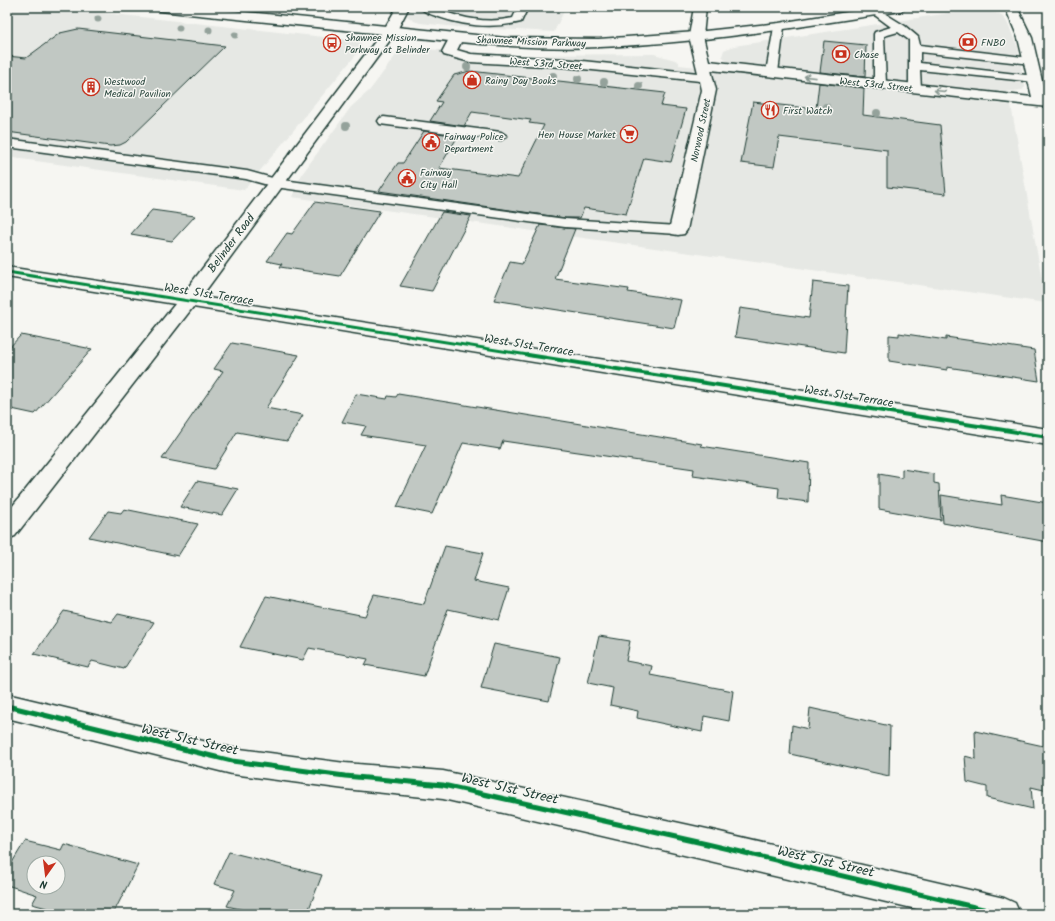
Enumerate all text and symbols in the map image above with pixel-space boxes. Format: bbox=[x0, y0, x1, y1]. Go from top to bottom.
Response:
place label: Shawnee Mission Parkway at Belinder bbox=[345, 30, 430, 58]
street label: Shawnee Mission Parkway bbox=[476, 32, 586, 52]
bank icon: FNBO bbox=[958, 32, 978, 52]
bus stop icon: Shawnee Mission Parkway at Belinder bbox=[322, 33, 342, 53]
place label: FNBO bbox=[981, 35, 1006, 51]
bank icon: Chase bbox=[831, 44, 851, 64]
place label: Chase bbox=[854, 47, 879, 63]
street label: West 53rd Street bbox=[509, 53, 583, 75]
shop icon: Rainy Day Books bbox=[462, 70, 482, 90]
place label: Rainy Day Books bbox=[485, 73, 557, 89]
one-way arrow bbox=[804, 73, 817, 80]
street label: West 53rd Street bbox=[839, 73, 913, 97]
place label: Westwood Medical Pavilion bbox=[104, 74, 171, 102]
building icon: Westwood Medical Pavilion bbox=[81, 77, 101, 97]
one-way arrow bbox=[933, 87, 946, 94]
street label: Norwood Street bbox=[686, 97, 716, 164]
restaurant icon: First Watch bbox=[760, 100, 780, 120]
place label: First Watch bbox=[783, 103, 832, 119]
supermarket icon: Hen House Market bbox=[619, 124, 639, 144]
place label: Hen House Market bbox=[538, 127, 616, 143]
place label: Fairway Police Department bbox=[444, 129, 504, 157]
public building icon: Fairway Police Department bbox=[421, 132, 441, 152]
place label: Fairway City Hall bbox=[420, 165, 458, 193]
public building icon: Fairway City Hall bbox=[397, 168, 417, 188]
street label: Belinder Road bbox=[203, 209, 260, 277]
street label: West 51st Terrace bbox=[163, 278, 256, 311]
street label: West 51st Terrace bbox=[483, 329, 576, 362]
street label: West 51st Terrace bbox=[803, 380, 896, 413]
street label: West 51st Street bbox=[139, 718, 241, 762]
street label: West 51st Street bbox=[459, 767, 561, 811]
street label: West 51st Street bbox=[775, 840, 877, 884]
north arrow bbox=[26, 855, 66, 895]
text: N bbox=[38, 874, 49, 893]

